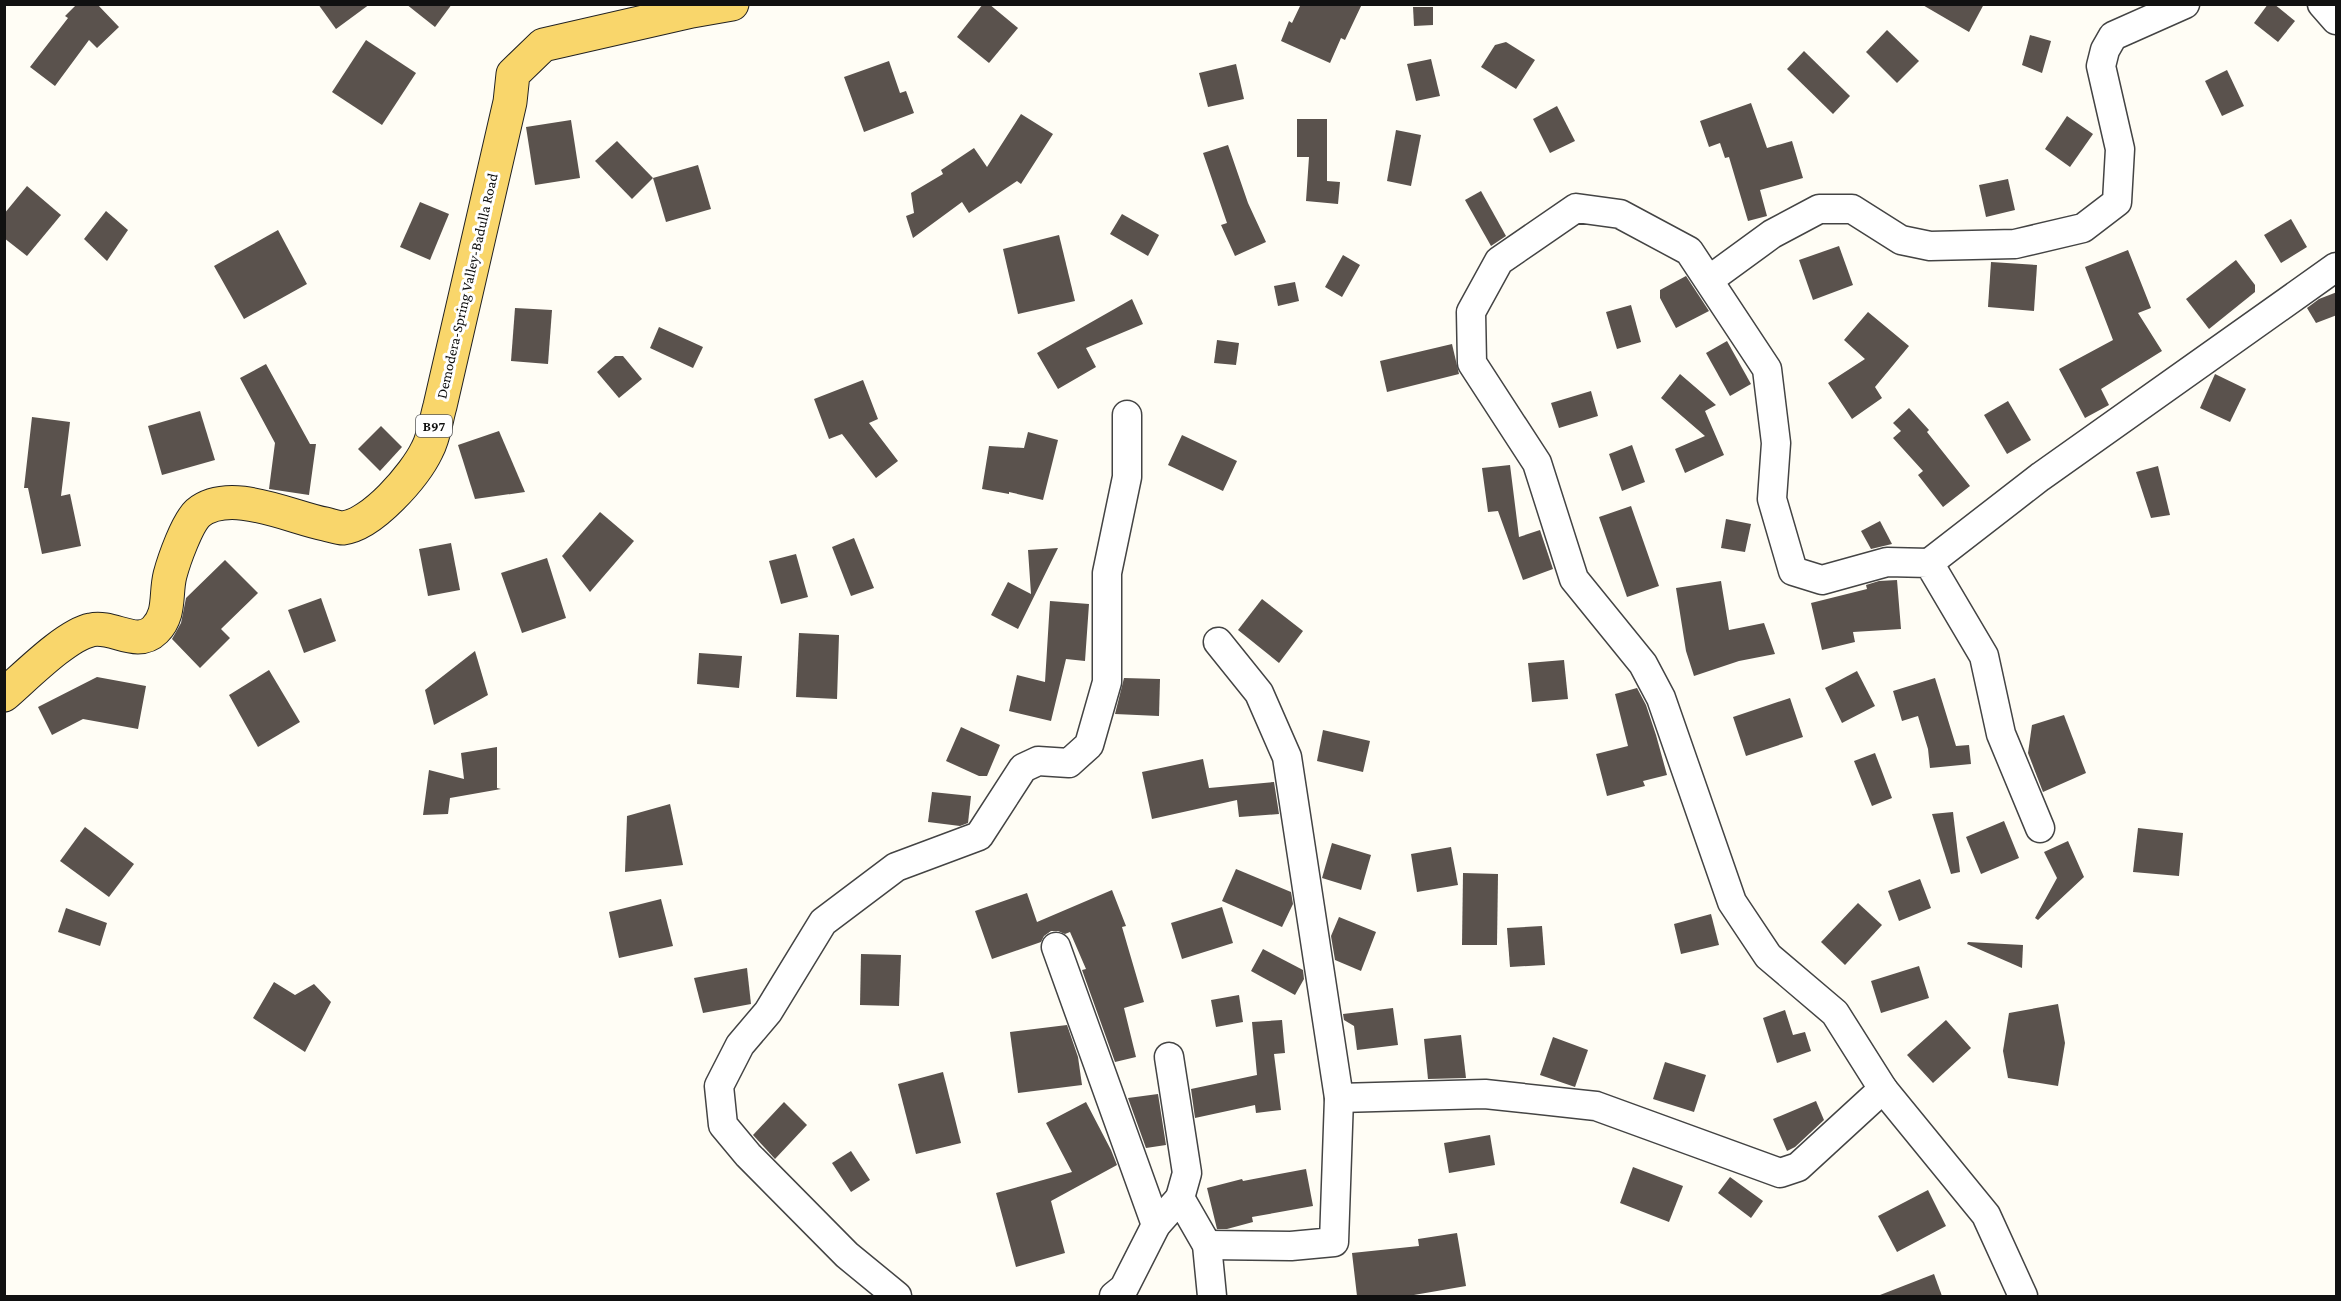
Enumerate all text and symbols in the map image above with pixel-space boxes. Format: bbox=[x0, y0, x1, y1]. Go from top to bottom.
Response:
street label: Demodera-Spring Valley-Badulla Road bbox=[433, 172, 502, 400]
road number: B97 bbox=[416, 415, 452, 437]

